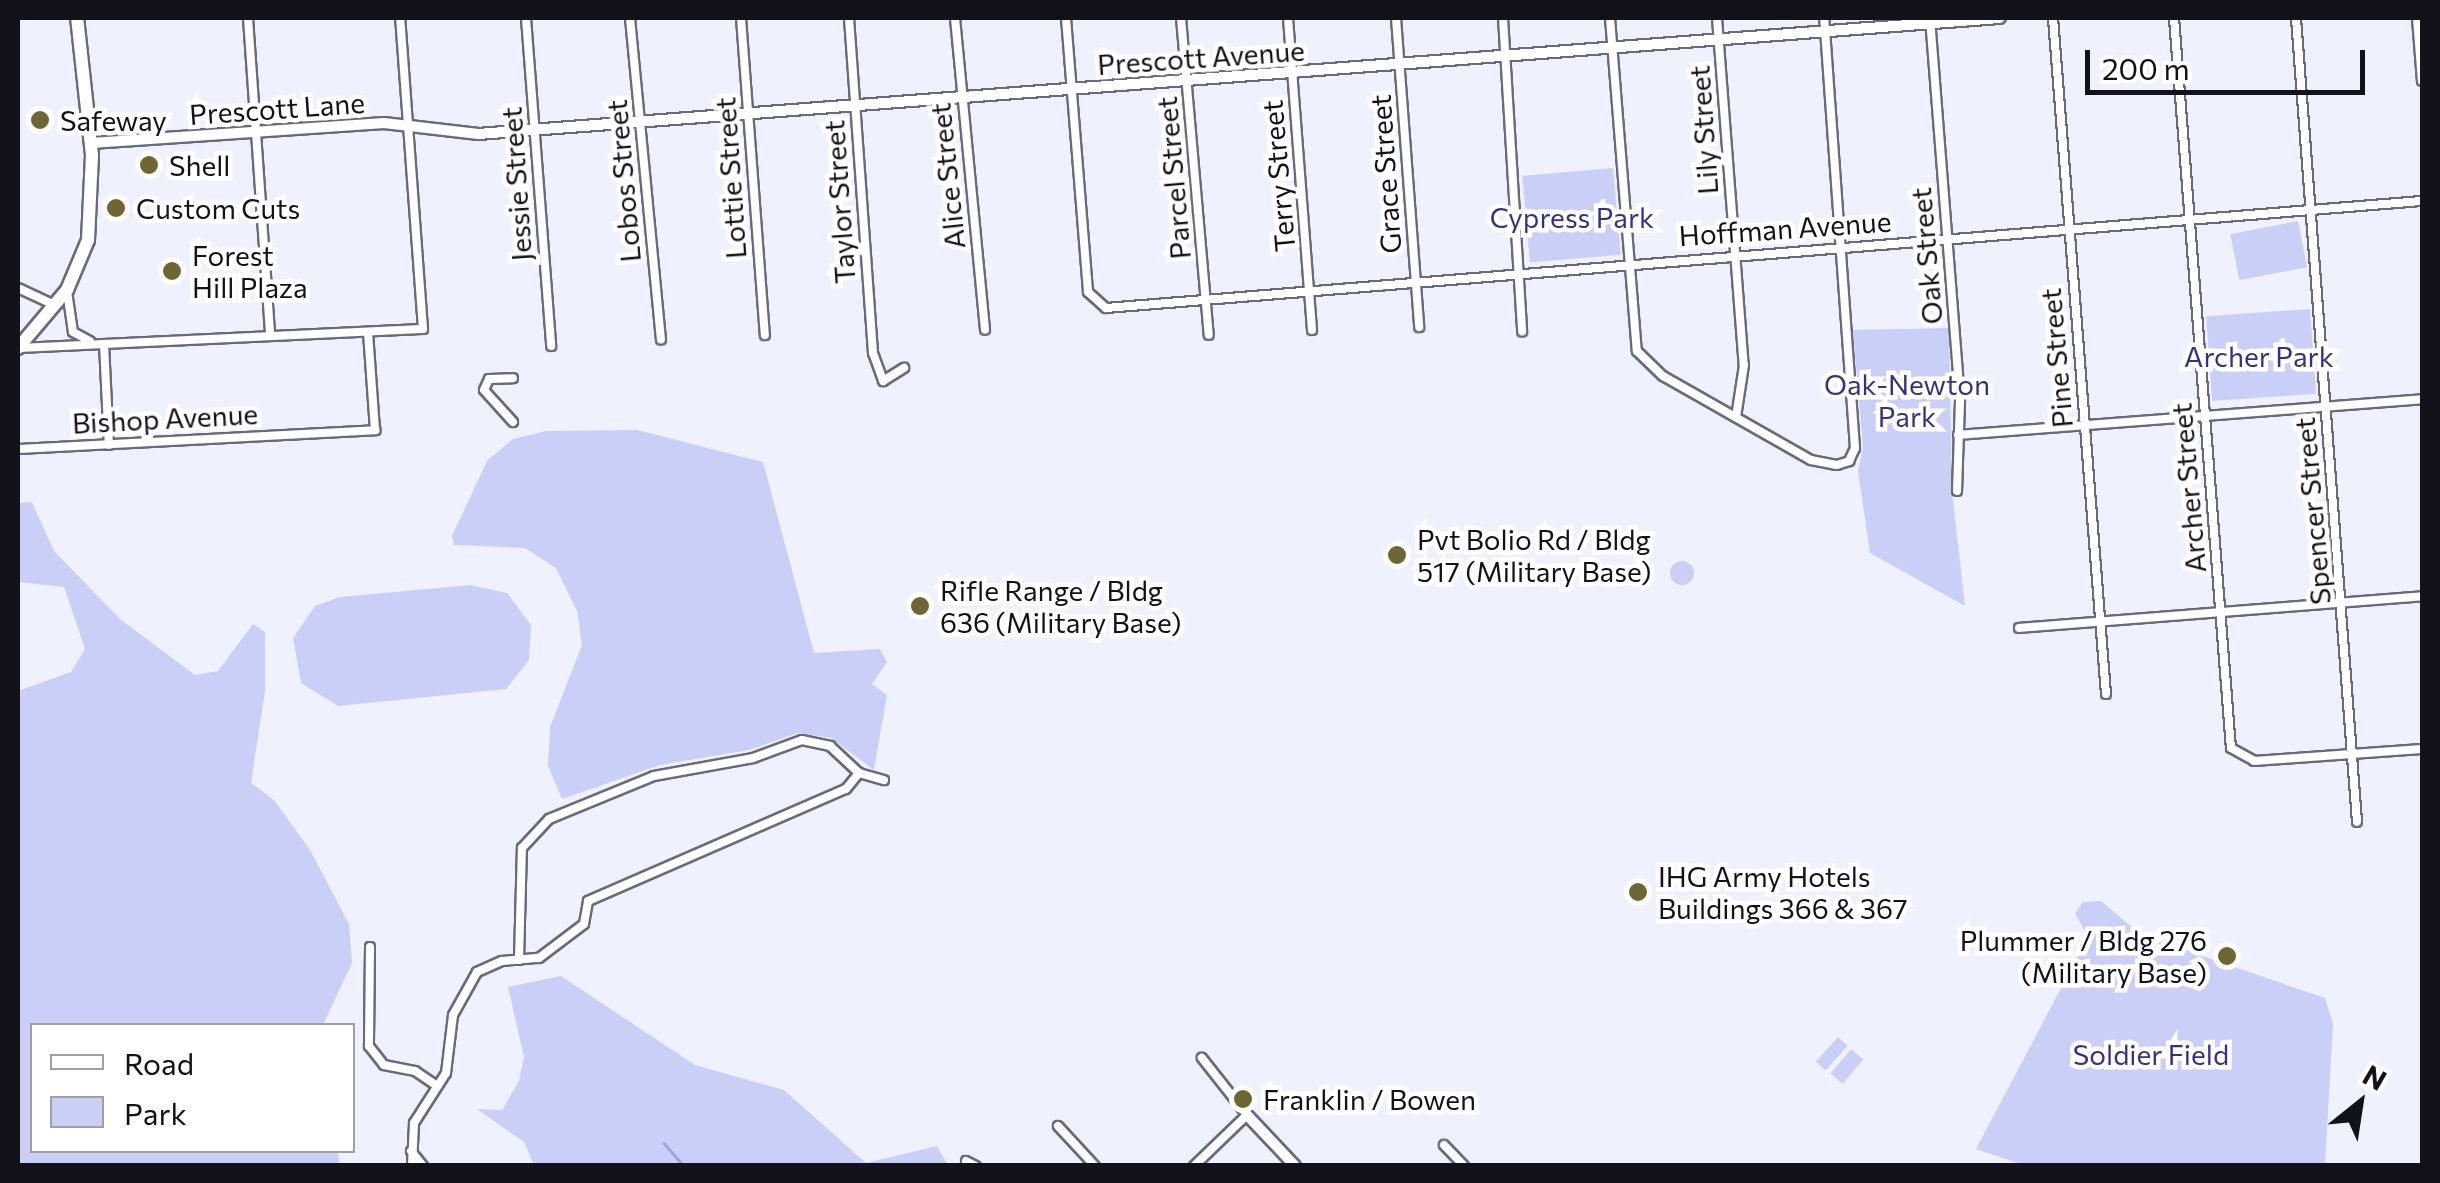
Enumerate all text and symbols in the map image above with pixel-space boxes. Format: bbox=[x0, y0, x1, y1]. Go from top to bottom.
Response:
scale bar bbox=[2090, 30, 2370, 92]
street label: Prescott Avenue bbox=[1096, 33, 1306, 81]
text: 200 m bbox=[2102, 49, 2190, 86]
street label: Lily Street bbox=[1682, 64, 1724, 196]
street label: Prescott Lane bbox=[188, 85, 366, 131]
street label: Grace Street bbox=[1363, 93, 1407, 255]
street label: Parcel Street bbox=[1149, 95, 1197, 261]
street label: Lottie Street bbox=[708, 96, 752, 260]
street label: Lobos Street bbox=[599, 98, 647, 264]
street label: Terry Street bbox=[1255, 99, 1301, 253]
street label: Alice Street bbox=[923, 101, 971, 251]
place label: Safeway bbox=[60, 103, 167, 137]
street label: Jessie Street bbox=[494, 106, 538, 262]
marker: Safeway bbox=[29, 109, 51, 131]
street label: Taylor Street bbox=[817, 119, 861, 285]
place label: Shell bbox=[169, 148, 230, 182]
marker: Shell bbox=[138, 154, 160, 176]
street label: Oak Street bbox=[1903, 186, 1949, 326]
place label: Custom Cuts bbox=[136, 191, 300, 225]
marker: Custom Cuts bbox=[105, 197, 127, 219]
park label: Cypress Park bbox=[1490, 200, 1654, 234]
street label: Hoffman Avenue bbox=[1678, 204, 1892, 252]
place label: Forest Hill Plaza bbox=[192, 238, 308, 304]
marker: Forest Hill Plaza bbox=[161, 260, 183, 282]
street label: Pine Street bbox=[2033, 287, 2079, 429]
park label: Archer Park bbox=[2184, 339, 2334, 373]
park label: Oak-Newton Park bbox=[1824, 367, 1990, 433]
street label: Bishop Avenue bbox=[71, 396, 259, 440]
street label: Archer Street bbox=[2164, 402, 2212, 574]
street label: Spencer Street bbox=[2287, 416, 2337, 606]
place label: Pvt Bolio Rd / Bldg 517 (Military Base) bbox=[1417, 522, 1652, 588]
marker: Pvt Bolio Rd / Bldg 517 (Military Base) bbox=[1386, 544, 1408, 566]
place label: Rifle Range / Bldg 636 (Military Base) bbox=[940, 573, 1182, 639]
marker: Rifle Range / Bldg 636 (Military Base) bbox=[909, 595, 931, 617]
place label: IHG Army Hotels Buildings 366 & 367 bbox=[1658, 859, 1908, 925]
marker: IHG Army Hotels Buildings 366 & 367 bbox=[1627, 881, 1649, 903]
place label: Plummer / Bldg 276 (Military Base) bbox=[1960, 923, 2207, 989]
marker: Plummer / Bldg 276 (Military Base) bbox=[2216, 945, 2238, 967]
legend bbox=[30, 1023, 355, 1153]
park label: Soldier Field bbox=[2073, 1037, 2229, 1071]
text: Road bbox=[124, 1044, 194, 1081]
north arrow bbox=[2310, 1053, 2410, 1153]
text: N bbox=[2357, 1057, 2393, 1097]
place label: Franklin / Bowen bbox=[1263, 1082, 1476, 1116]
marker: Franklin / Bowen bbox=[1232, 1088, 1254, 1110]
text: Park bbox=[124, 1094, 187, 1131]

